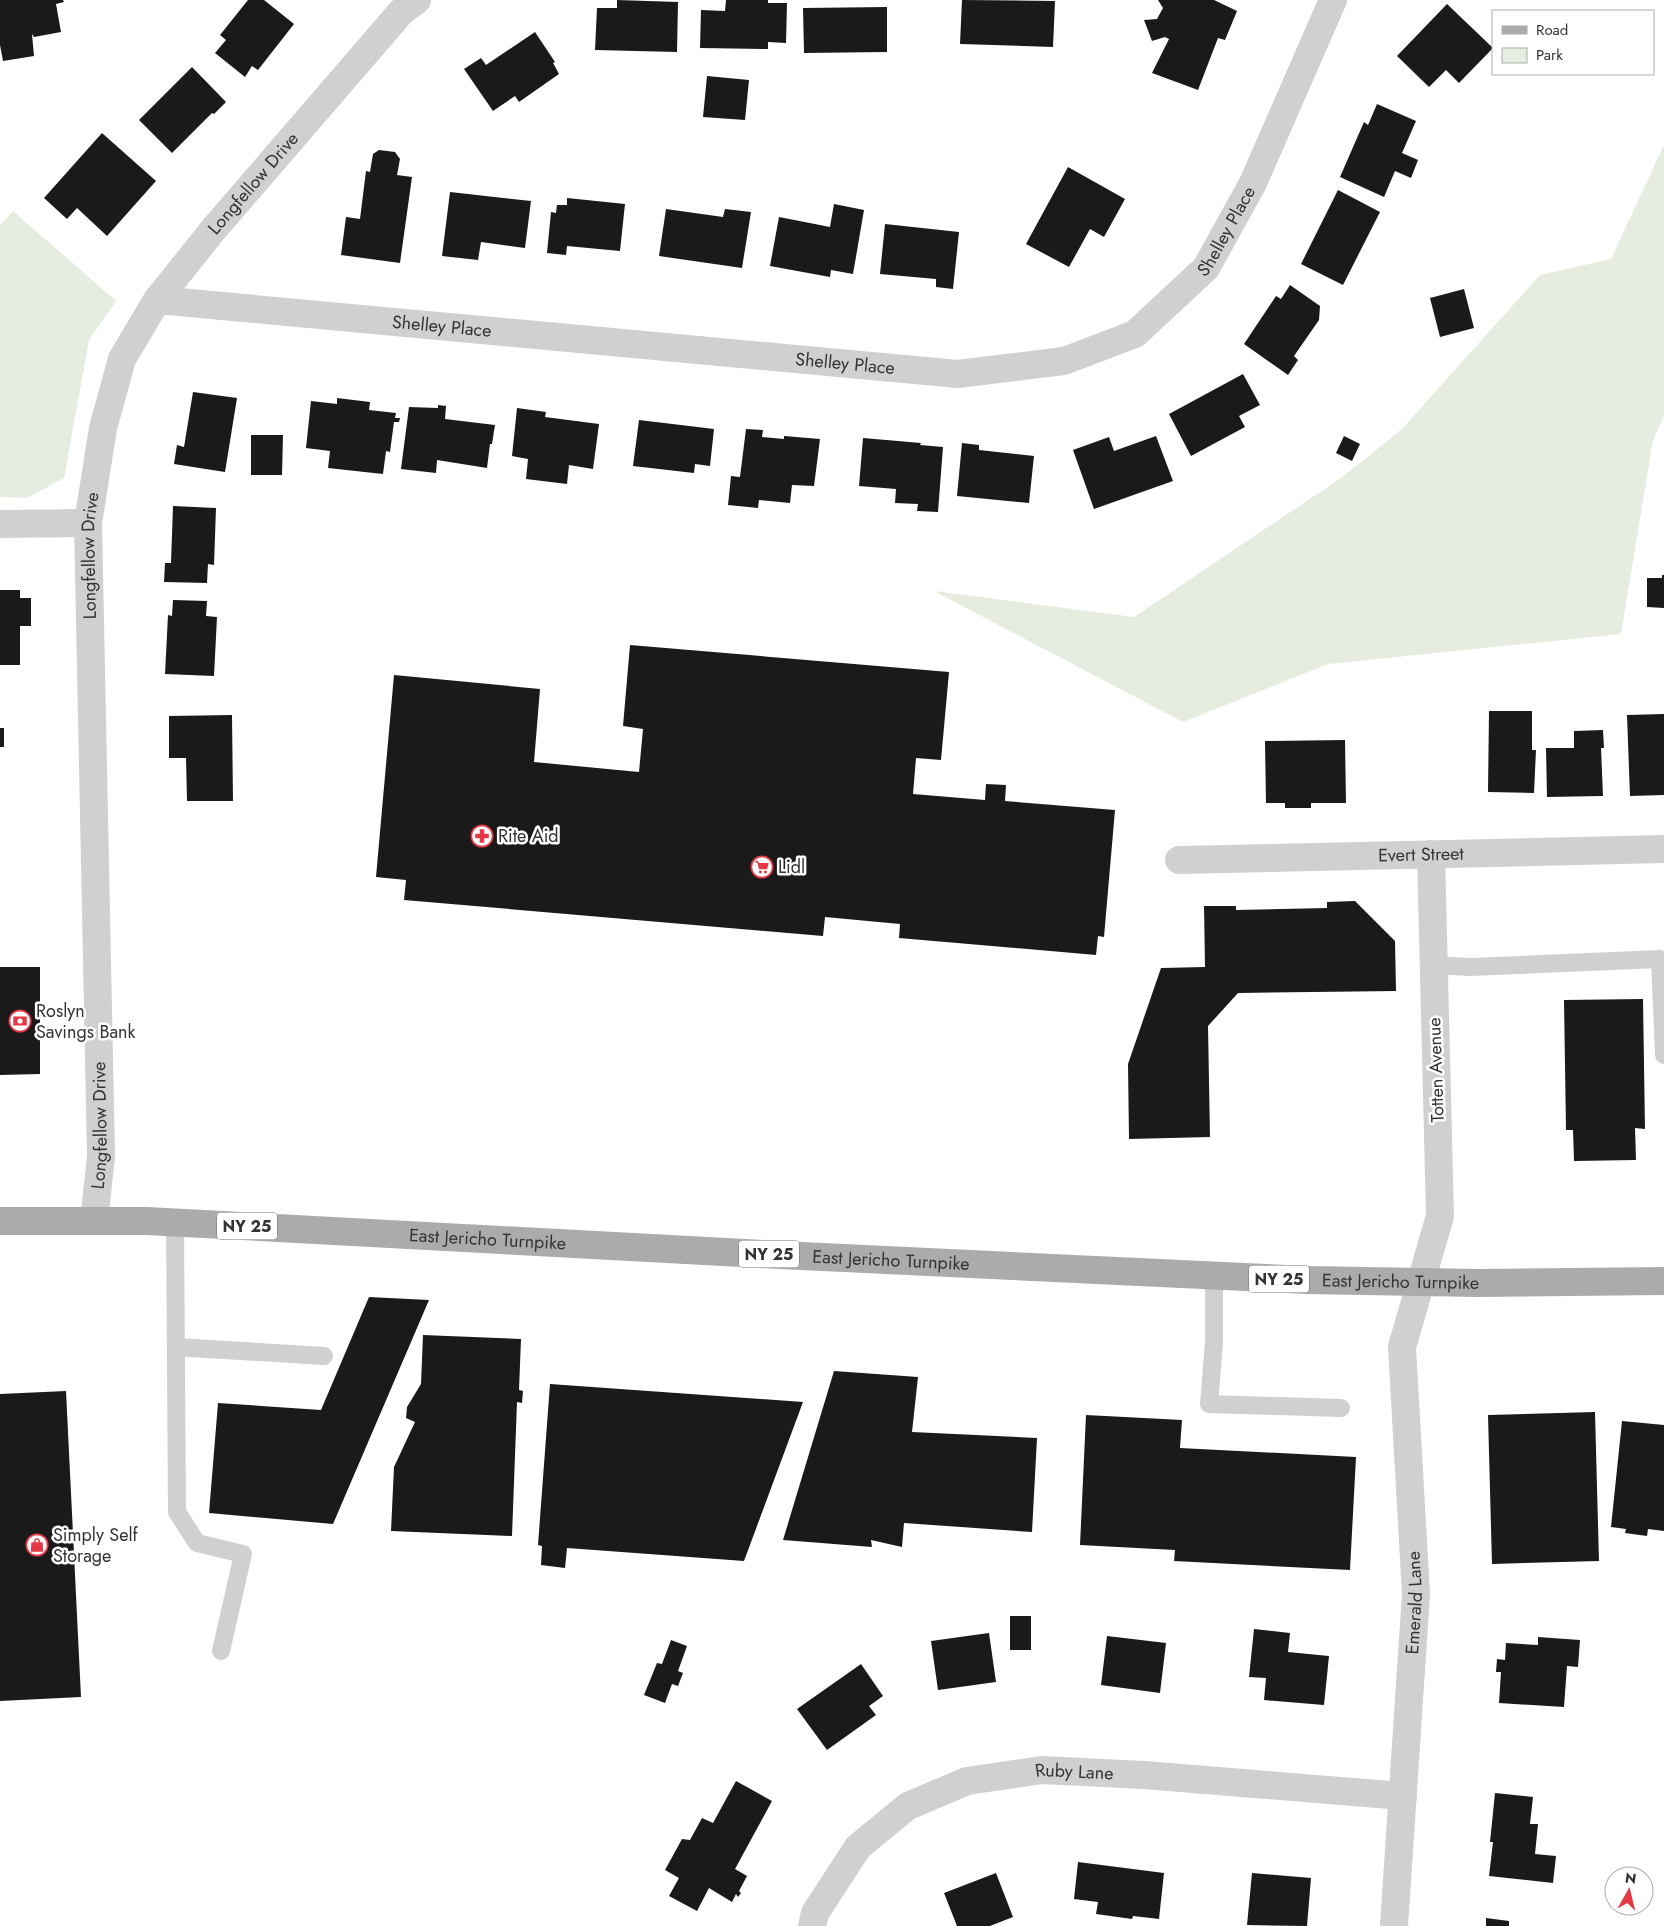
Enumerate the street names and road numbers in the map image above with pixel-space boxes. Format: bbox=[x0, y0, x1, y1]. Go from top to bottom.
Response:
street label: Longfellow Drive bbox=[202, 127, 305, 240]
street label: Shelley Place bbox=[1191, 181, 1262, 283]
street label: Shelley Place bbox=[391, 309, 493, 344]
street label: Shelley Place bbox=[794, 346, 896, 381]
street label: Longfellow Drive bbox=[75, 490, 106, 620]
street label: Evert Street bbox=[1378, 841, 1465, 868]
street label: Totten Avenue bbox=[1421, 1017, 1451, 1123]
street label: Longfellow Drive bbox=[85, 1061, 114, 1190]
road number: NY 25 bbox=[217, 1212, 277, 1240]
street label: East Jericho Turnpike bbox=[408, 1222, 567, 1256]
road number: NY 25 bbox=[739, 1240, 799, 1268]
street label: East Jericho Turnpike bbox=[812, 1244, 970, 1277]
road number: NY 25 bbox=[1249, 1266, 1309, 1292]
street label: East Jericho Turnpike bbox=[1322, 1267, 1479, 1296]
street label: Emerald Lane bbox=[1399, 1550, 1429, 1655]
street label: Ruby Lane bbox=[1033, 1757, 1114, 1786]

